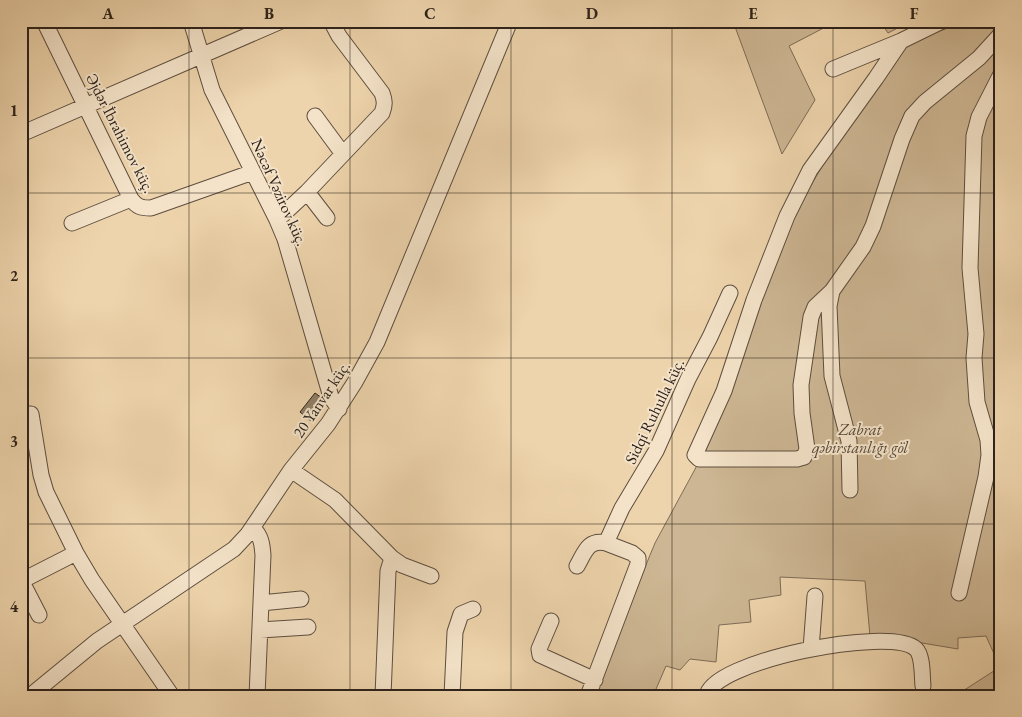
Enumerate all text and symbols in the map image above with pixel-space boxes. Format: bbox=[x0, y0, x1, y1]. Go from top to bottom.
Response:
text: A bbox=[101, 3, 114, 24]
text: B bbox=[264, 3, 274, 24]
text: C bbox=[424, 3, 436, 24]
text: D bbox=[586, 3, 598, 24]
text: E bbox=[748, 3, 758, 24]
text: F bbox=[910, 3, 919, 24]
street label: Əjdər İbrahimov küç. bbox=[81, 70, 160, 197]
text: 1 bbox=[10, 100, 18, 121]
street label: Nəcəf Vəzirov küç. bbox=[246, 135, 313, 249]
text: 2 bbox=[10, 265, 19, 286]
street label: Sidqi Ruhulla küç. bbox=[620, 355, 689, 467]
street label: 20 Yanvar küç. bbox=[288, 357, 355, 442]
park label: Zabrat qəbirstanlığı göl bbox=[812, 419, 908, 459]
text: 3 bbox=[10, 431, 18, 452]
text: 4 bbox=[10, 596, 19, 617]

